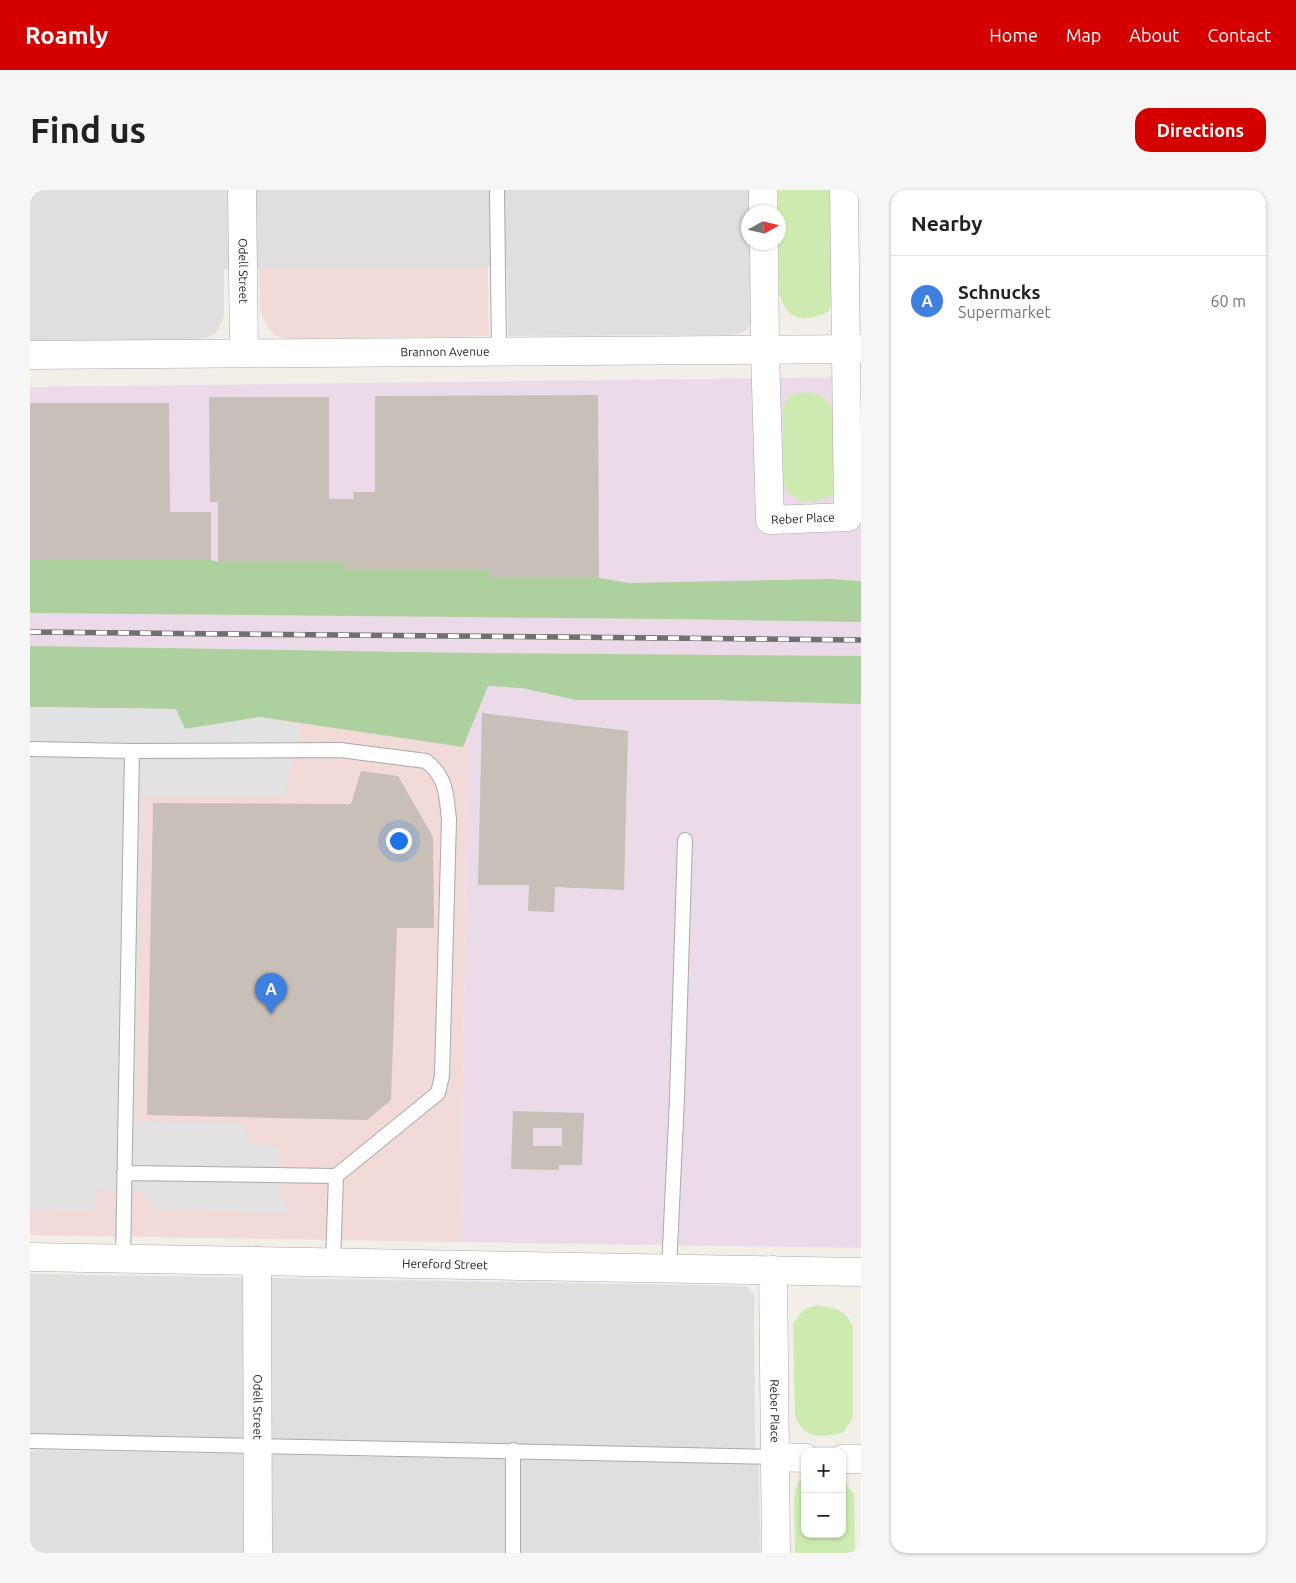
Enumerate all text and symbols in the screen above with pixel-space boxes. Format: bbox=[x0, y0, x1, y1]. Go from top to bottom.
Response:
text: Roamly bbox=[25, 22, 108, 49]
text: Home bbox=[989, 25, 1038, 45]
text: Map bbox=[1066, 25, 1101, 45]
text: About bbox=[1129, 25, 1179, 45]
text: Contact bbox=[1207, 25, 1271, 45]
button: Directions bbox=[1135, 108, 1266, 152]
text: Find us bbox=[30, 110, 146, 150]
north arrow bbox=[741, 205, 786, 250]
text: Nearby bbox=[911, 211, 982, 235]
street label: Odell Street bbox=[237, 238, 250, 304]
text: Schnucks bbox=[958, 281, 1040, 303]
text: A bbox=[921, 292, 933, 310]
text: 60 m bbox=[1210, 292, 1246, 310]
text: Supermarket bbox=[958, 303, 1051, 321]
street label: Brannon Avenue bbox=[400, 345, 490, 358]
street label: Reber Place bbox=[771, 511, 835, 526]
your location bbox=[386, 828, 412, 854]
pin: A bbox=[255, 973, 287, 1014]
street label: Hereford Street bbox=[402, 1257, 488, 1271]
street label: Odell Street bbox=[251, 1374, 265, 1440]
street label: Reber Place bbox=[768, 1379, 782, 1443]
map controls bbox=[801, 1448, 846, 1538]
button: + bbox=[801, 1448, 846, 1493]
button: − bbox=[801, 1493, 846, 1538]

